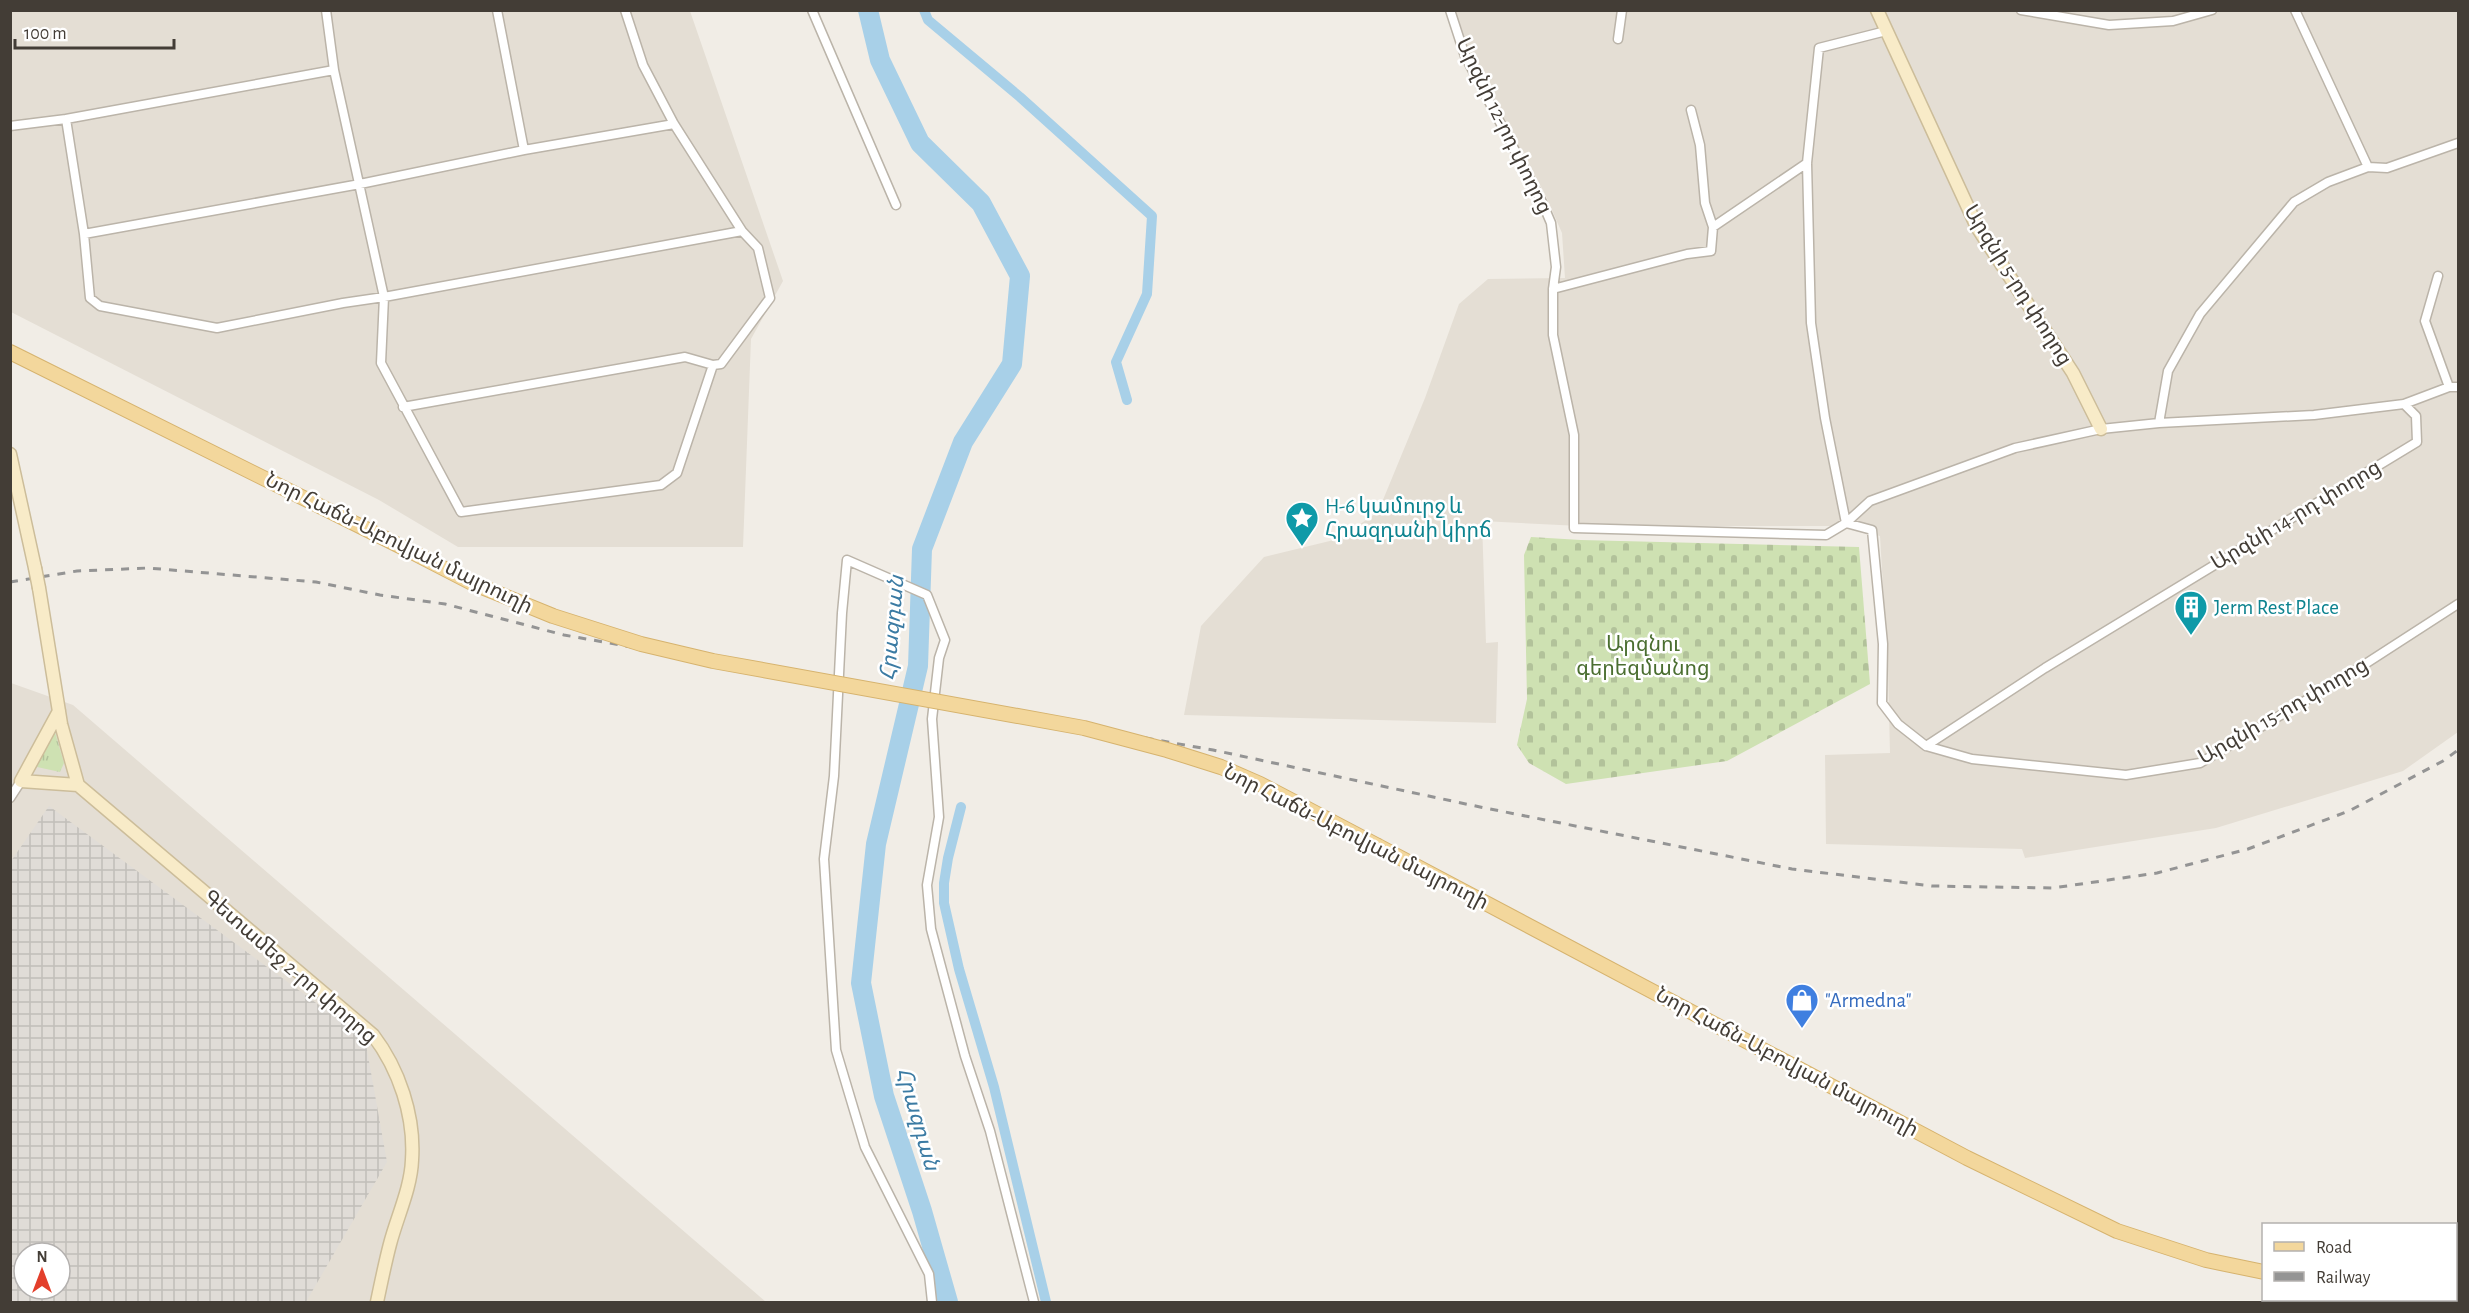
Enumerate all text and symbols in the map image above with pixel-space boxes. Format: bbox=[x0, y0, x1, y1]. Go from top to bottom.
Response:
scale bar bbox=[15, 12, 174, 50]
text: 100 m bbox=[24, 25, 67, 43]
street label: Արզնի 12-րդ փողոց bbox=[1451, 35, 1556, 218]
street label: Արզնի 5-րդ փողոց bbox=[1959, 201, 2076, 370]
street label: Արզնի 14-րդ փողոց bbox=[2208, 456, 2385, 575]
street label: Նոր Հաճն-Աբովյան մայրուղի bbox=[262, 469, 536, 618]
place label: H-6 կամուրջ և Հրազդանի կիրճ bbox=[1325, 496, 1491, 542]
place icon: H-6 կամուրջ և Հրազդանի կիրճ bbox=[1284, 500, 1320, 547]
water label: Հրազդան bbox=[876, 574, 910, 682]
building icon: Jerm Rest Place bbox=[2173, 589, 2209, 636]
place label: Jerm Rest Place bbox=[2214, 597, 2339, 618]
park label: Արզնու գերեզմանոց bbox=[1576, 634, 1710, 680]
street label: Արզնի 15-րդ փողոց bbox=[2194, 654, 2372, 769]
street label: Նոր Հաճն-Աբովյան մայրուղի bbox=[1220, 761, 1492, 914]
street label: Գետամեջ 2-րդ փողոց bbox=[199, 886, 381, 1048]
shop icon: "Armedna" bbox=[1784, 982, 1820, 1029]
street label: Նոր Հաճն-Աբովյան մայրուղի bbox=[1652, 984, 1922, 1141]
place label: "Armedna" bbox=[1825, 990, 1912, 1011]
water label: Հրազդան bbox=[891, 1065, 943, 1174]
legend bbox=[2262, 1223, 2457, 1301]
text: Road bbox=[2316, 1239, 2352, 1257]
north arrow bbox=[12, 1241, 72, 1301]
text: N bbox=[36, 1249, 48, 1265]
text: Railway bbox=[2316, 1269, 2371, 1287]

